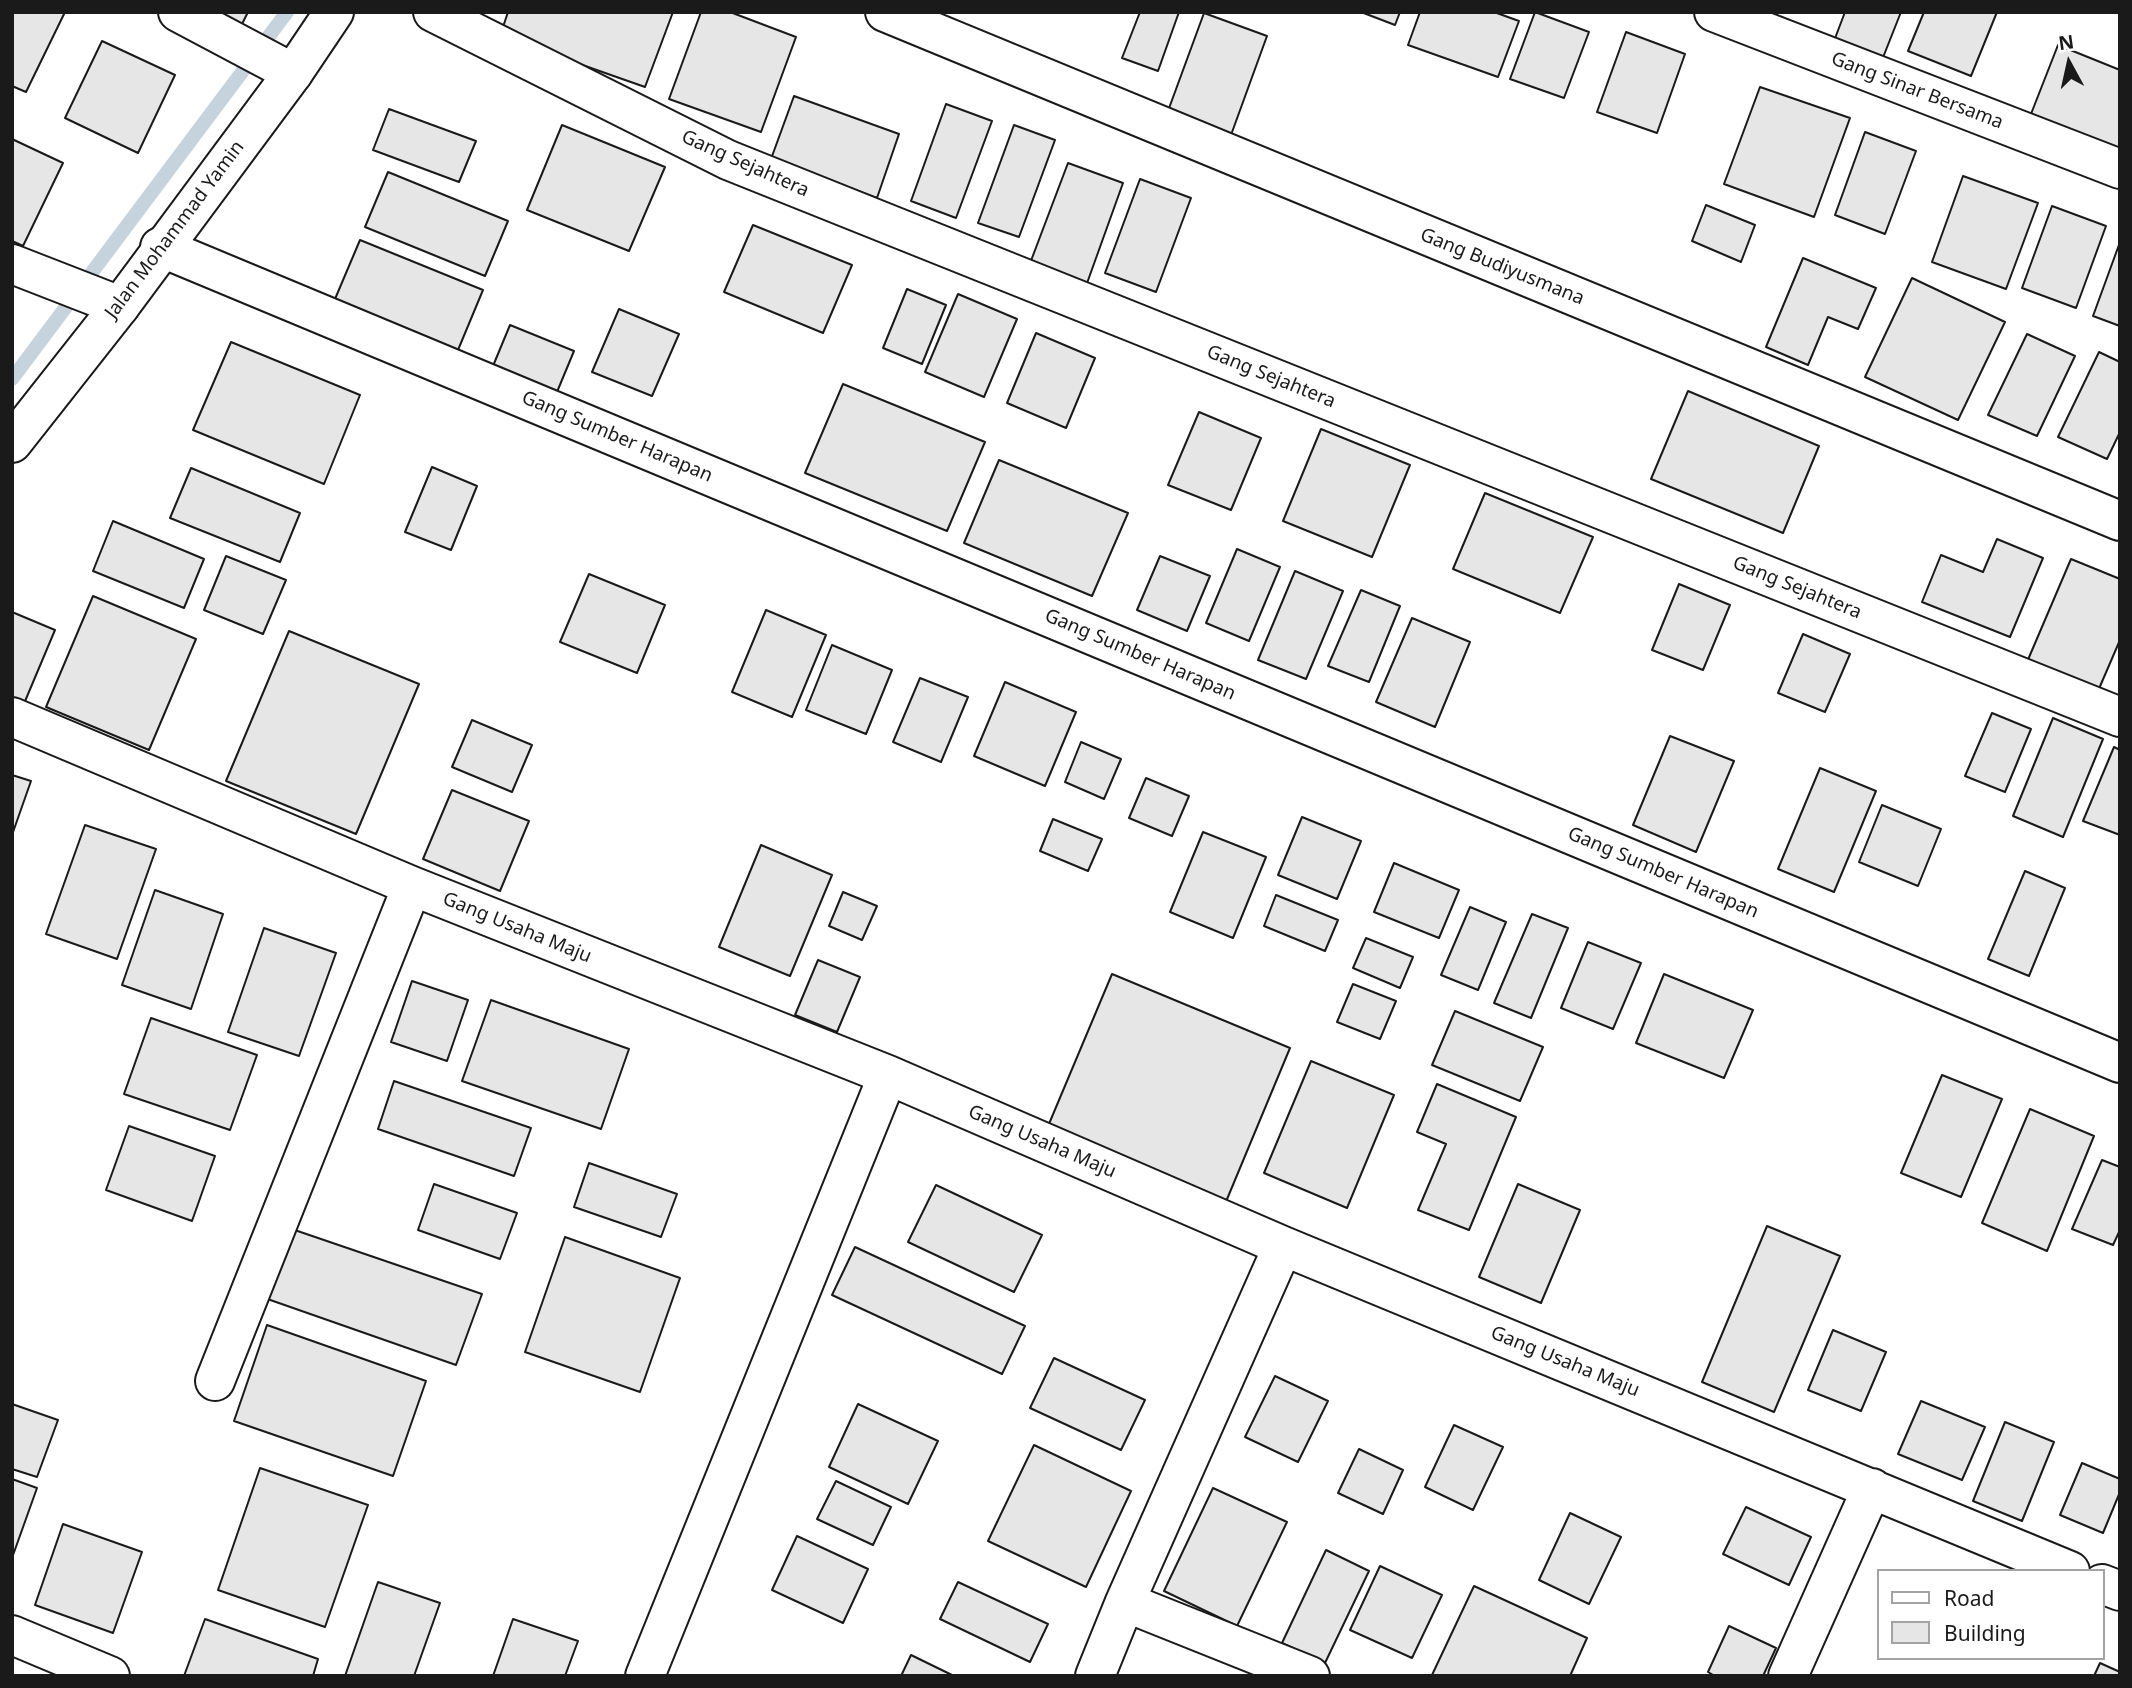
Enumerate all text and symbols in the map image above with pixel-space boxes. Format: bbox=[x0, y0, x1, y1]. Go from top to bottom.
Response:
north arrow bbox=[2034, 28, 2104, 98]
text: N bbox=[2057, 28, 2076, 56]
street label: Gang Sinar Bersama bbox=[1828, 48, 2006, 134]
street label: Gang Sejahtera bbox=[678, 126, 812, 202]
street label: Jalan Mohammad Yamin bbox=[101, 137, 249, 323]
street label: Gang Budiyusmana bbox=[1417, 224, 1587, 310]
street label: Gang Sejahtera bbox=[1203, 341, 1339, 413]
street label: Gang Sumber Harapan bbox=[518, 386, 716, 488]
street label: Gang Sejahtera bbox=[1729, 552, 1865, 624]
street label: Gang Sumber Harapan bbox=[1041, 604, 1239, 706]
street label: Gang Sumber Harapan bbox=[1564, 822, 1762, 924]
street label: Gang Usaha Maju bbox=[439, 888, 595, 968]
street label: Gang Usaha Maju bbox=[965, 1101, 1119, 1183]
street label: Gang Usaha Maju bbox=[1487, 1322, 1643, 1402]
legend bbox=[1876, 1569, 2104, 1660]
text: Road bbox=[1944, 1584, 1994, 1612]
text: Building bbox=[1944, 1619, 2026, 1647]

